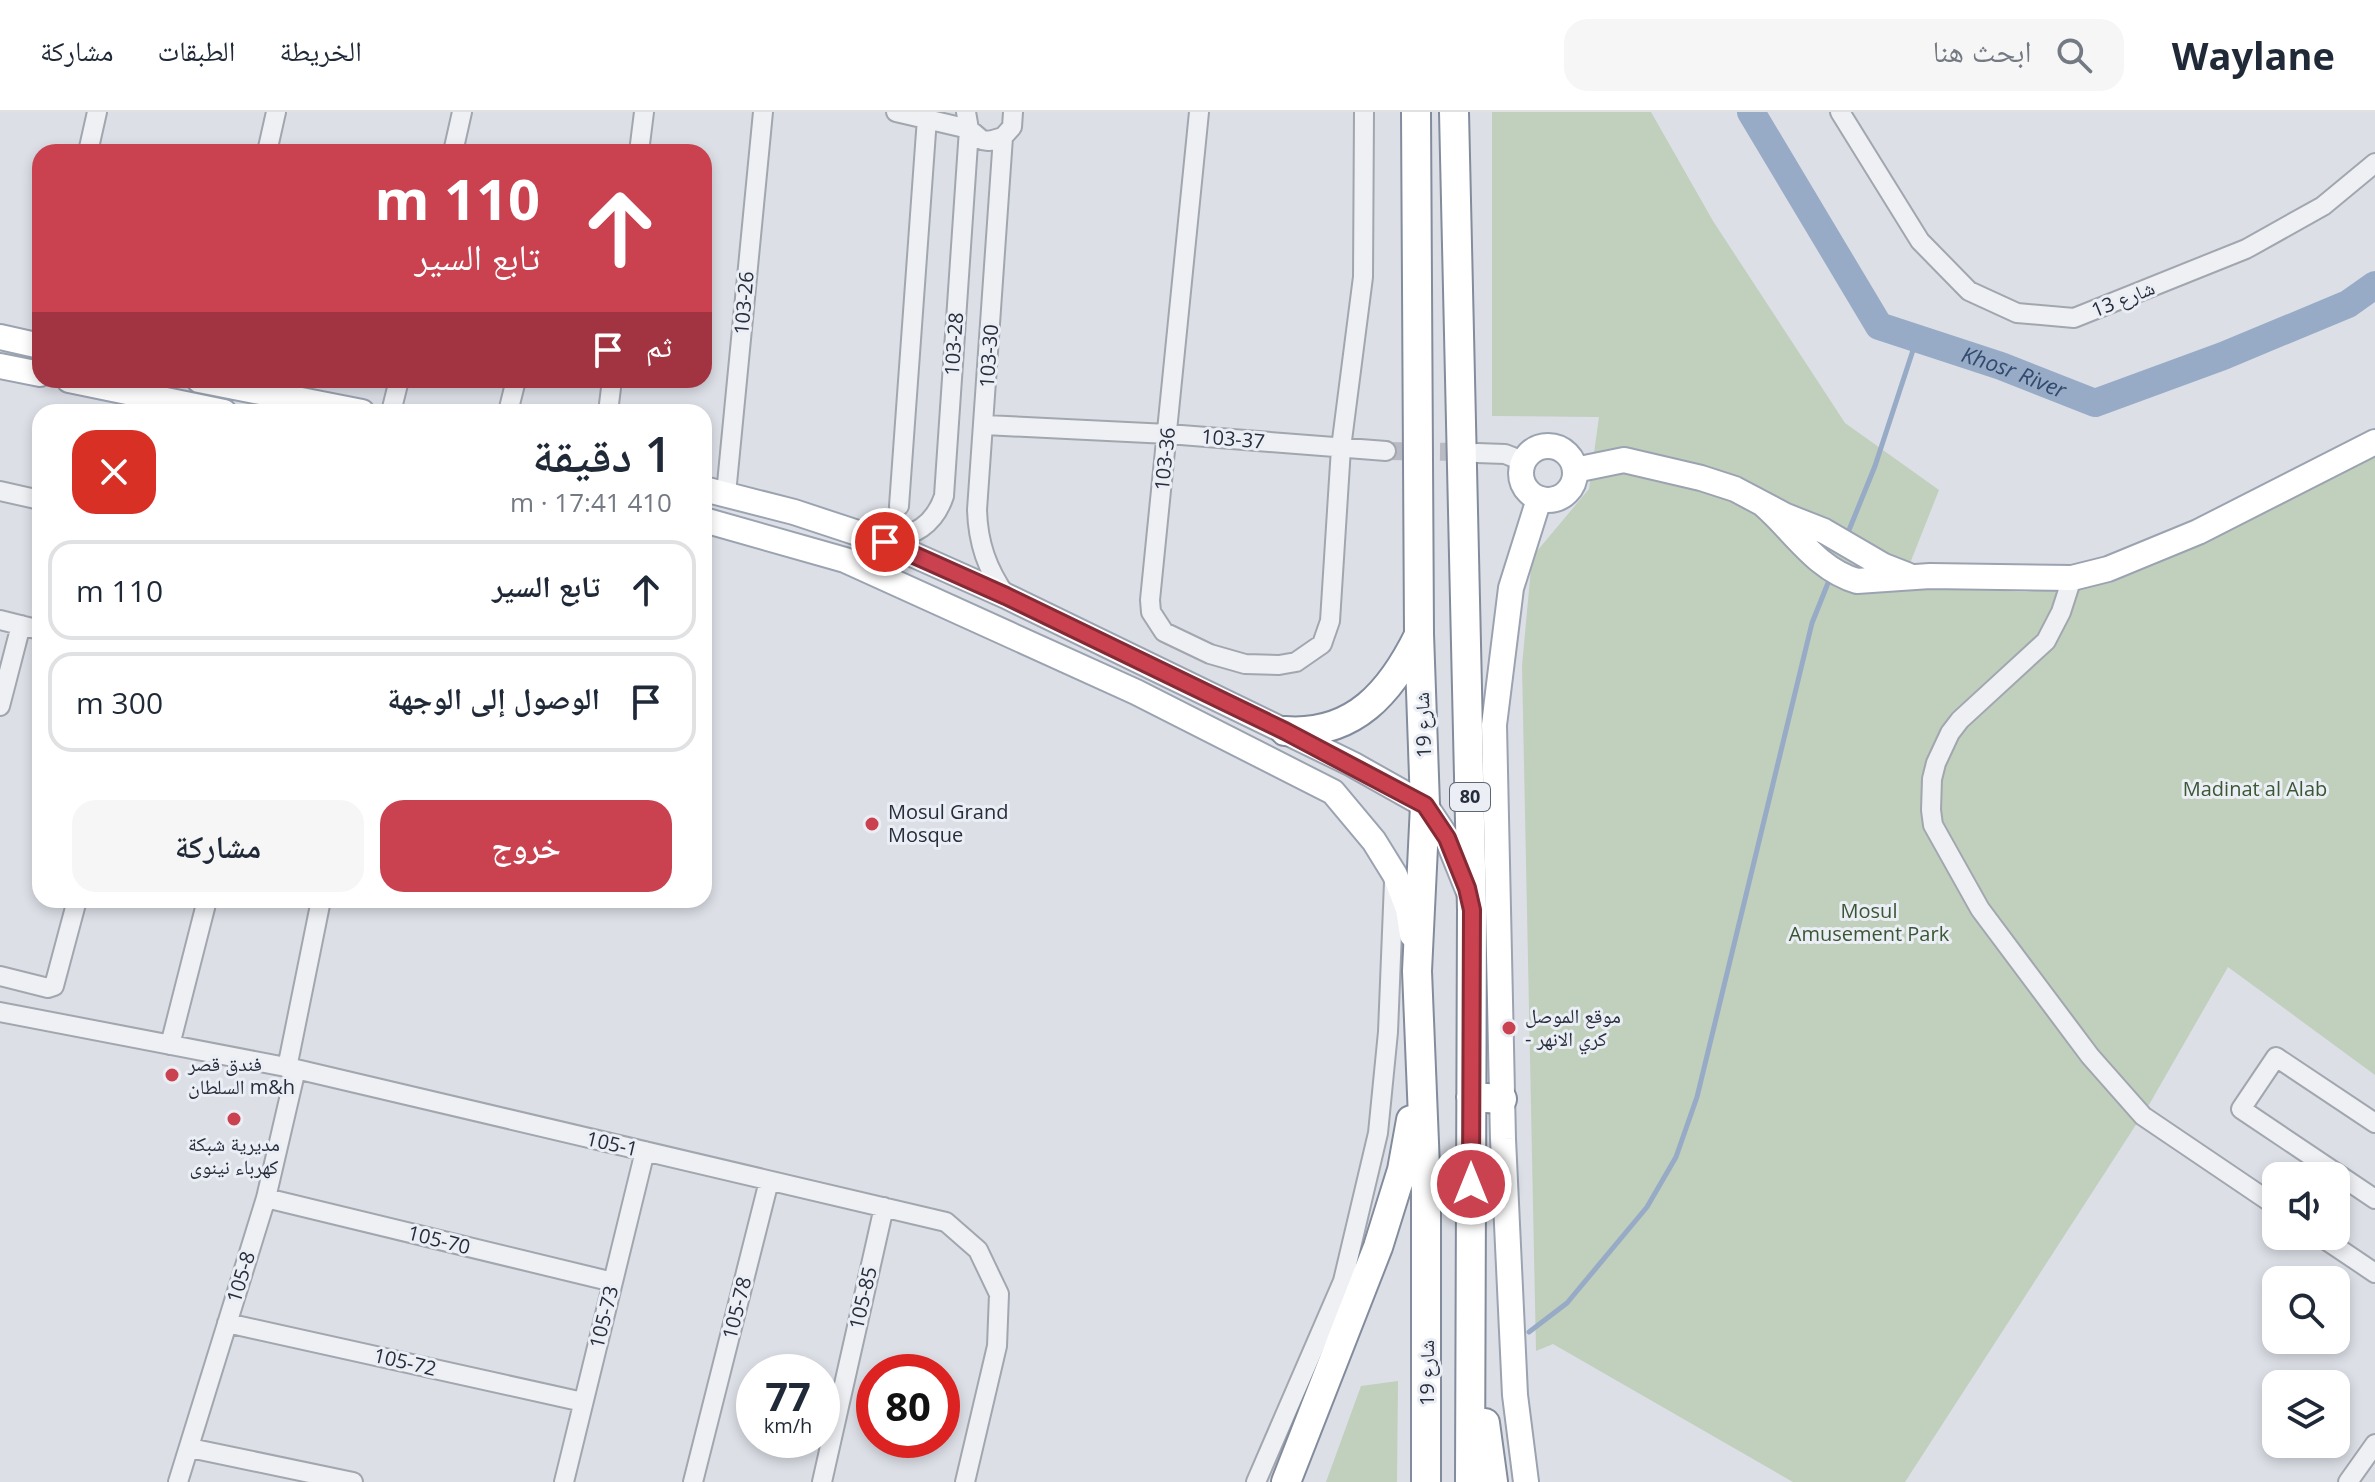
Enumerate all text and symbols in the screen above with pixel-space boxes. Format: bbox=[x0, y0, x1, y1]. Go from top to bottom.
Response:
search box bbox=[1564, 19, 2124, 91]
text: Waylane bbox=[2172, 29, 2335, 81]
text: ابحث هنا bbox=[1932, 30, 2032, 71]
text: مشاركة bbox=[40, 31, 114, 69]
text: الطبقات bbox=[158, 31, 235, 69]
text: الخريطة bbox=[279, 31, 362, 69]
icon: search bbox=[2052, 33, 2096, 77]
text: 110 m bbox=[374, 160, 540, 236]
icon: ahead bbox=[568, 176, 672, 280]
text: تابع السير bbox=[415, 232, 540, 281]
street label: 103-26 bbox=[727, 270, 760, 336]
street label: شارع 13 bbox=[2087, 274, 2159, 323]
street label: 103-28 bbox=[938, 311, 969, 377]
street label: 103-30 bbox=[973, 323, 1004, 389]
text: ثم bbox=[646, 325, 672, 366]
icon: arrive bbox=[586, 328, 630, 372]
water label: Khosr River bbox=[1958, 338, 2072, 405]
text: 1 دقيقة bbox=[532, 421, 672, 486]
street label: 103-37 bbox=[1200, 422, 1266, 455]
street label: 103-36 bbox=[1148, 426, 1181, 492]
button: close bbox=[72, 430, 156, 514]
text: 410 m · 17:41 bbox=[510, 484, 672, 520]
pin bbox=[851, 508, 919, 576]
icon: arrive bbox=[863, 520, 907, 564]
text: تابع السير bbox=[492, 565, 600, 606]
icon: ahead bbox=[624, 568, 668, 612]
text: 110 m bbox=[76, 570, 163, 611]
text: الوصول إلى الوجهة bbox=[387, 677, 600, 718]
icon: arrive bbox=[624, 680, 668, 724]
text: 300 m bbox=[76, 682, 163, 723]
street label: شارع 19 bbox=[1408, 692, 1437, 759]
park label: Madinat al Alab bbox=[2183, 775, 2327, 802]
road number: 80 bbox=[1450, 783, 1490, 811]
place label: Mosul Grand Mosque bbox=[888, 798, 1008, 848]
button: مشاركة bbox=[72, 800, 364, 892]
button: خروج bbox=[380, 800, 672, 892]
marker: Mosul Grand Mosque bbox=[863, 815, 881, 833]
park label: Mosul Amusement Park bbox=[1789, 897, 1950, 947]
place label: موقع الموصل - كري الانهر bbox=[1525, 1002, 1621, 1055]
marker: موقع الموصل - كري الانهر bbox=[1500, 1019, 1518, 1037]
place label: فندق قصر السلطان m&h bbox=[187, 1050, 295, 1100]
marker: فندق قصر السلطان m&h bbox=[163, 1066, 181, 1084]
marker: مديرية شبكة كهرباء نينوى bbox=[225, 1110, 243, 1128]
street label: 105-1 bbox=[584, 1124, 641, 1163]
place label: مديرية شبكة كهرباء نينوى bbox=[188, 1130, 280, 1180]
position arrow bbox=[1429, 1142, 1513, 1226]
map controls bbox=[2262, 1162, 2350, 1458]
button: sound bbox=[2262, 1162, 2350, 1250]
street label: 105-70 bbox=[405, 1219, 473, 1260]
street label: 105-8 bbox=[220, 1248, 261, 1306]
street label: 105-85 bbox=[842, 1264, 883, 1332]
button: search bbox=[2262, 1266, 2350, 1354]
street label: 105-78 bbox=[716, 1274, 757, 1342]
street label: 105-73 bbox=[583, 1283, 624, 1351]
street label: شارع 19 bbox=[1413, 1340, 1440, 1406]
street label: 105-72 bbox=[371, 1341, 439, 1382]
speed limit sign: 80 bbox=[856, 1354, 960, 1458]
text: 77 bbox=[765, 1368, 811, 1423]
button: layers bbox=[2262, 1370, 2350, 1458]
text: km/h bbox=[764, 1412, 812, 1439]

